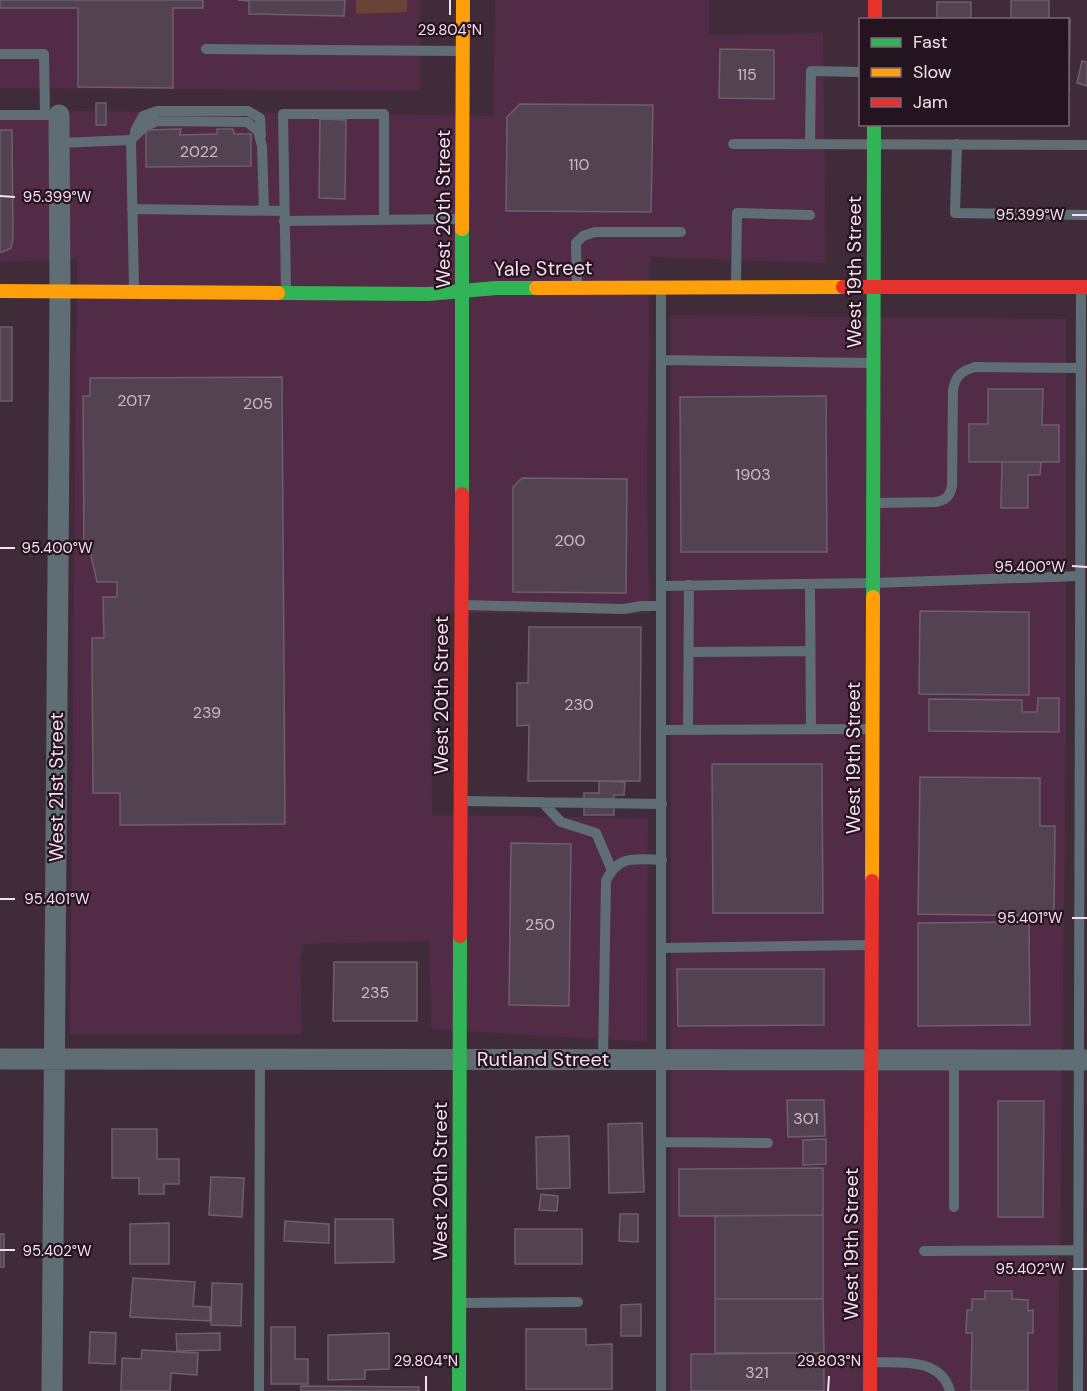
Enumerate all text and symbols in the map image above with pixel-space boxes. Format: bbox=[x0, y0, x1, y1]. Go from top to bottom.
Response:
legend bbox=[859, 18, 1069, 126]
text: 29.804°N bbox=[418, 20, 482, 40]
text: Fast bbox=[913, 30, 948, 54]
text: Slow bbox=[913, 60, 952, 84]
house number: 115 bbox=[737, 64, 757, 85]
text: Jam bbox=[913, 90, 948, 114]
street label: West 20th Street bbox=[430, 129, 456, 288]
house number: 2022 bbox=[180, 141, 218, 162]
house number: 110 bbox=[569, 154, 590, 175]
text: 95.399°W bbox=[23, 187, 92, 207]
street label: West 19th Street bbox=[841, 196, 867, 348]
text: 95.399°W bbox=[996, 205, 1065, 225]
street label: Yale Street bbox=[493, 254, 593, 282]
house number: 2017 bbox=[117, 390, 151, 411]
house number: 205 bbox=[243, 393, 273, 414]
house number: 1903 bbox=[735, 464, 771, 485]
house number: 200 bbox=[555, 530, 586, 551]
text: 95.400°W bbox=[22, 538, 93, 558]
text: 95.400°W bbox=[995, 557, 1066, 577]
street label: West 20th Street bbox=[428, 615, 454, 774]
street label: West 19th Street bbox=[840, 682, 866, 834]
house number: 230 bbox=[564, 694, 594, 715]
house number: 239 bbox=[193, 702, 221, 723]
street label: West 21st Street bbox=[43, 712, 69, 862]
text: 95.401°W bbox=[24, 889, 90, 909]
text: 95.401°W bbox=[997, 908, 1063, 928]
house number: 250 bbox=[525, 914, 555, 935]
house number: 235 bbox=[361, 982, 389, 1003]
street label: Rutland Street bbox=[477, 1046, 609, 1072]
street label: West 20th Street bbox=[427, 1101, 453, 1260]
house number: 301 bbox=[793, 1108, 819, 1129]
street label: West 19th Street bbox=[838, 1168, 864, 1320]
text: 95.402°W bbox=[22, 1241, 92, 1261]
text: 95.402°W bbox=[995, 1259, 1065, 1279]
text: 29.804°N bbox=[394, 1351, 458, 1371]
text: 29.803°N bbox=[797, 1351, 861, 1371]
house number: 321 bbox=[745, 1362, 769, 1383]

